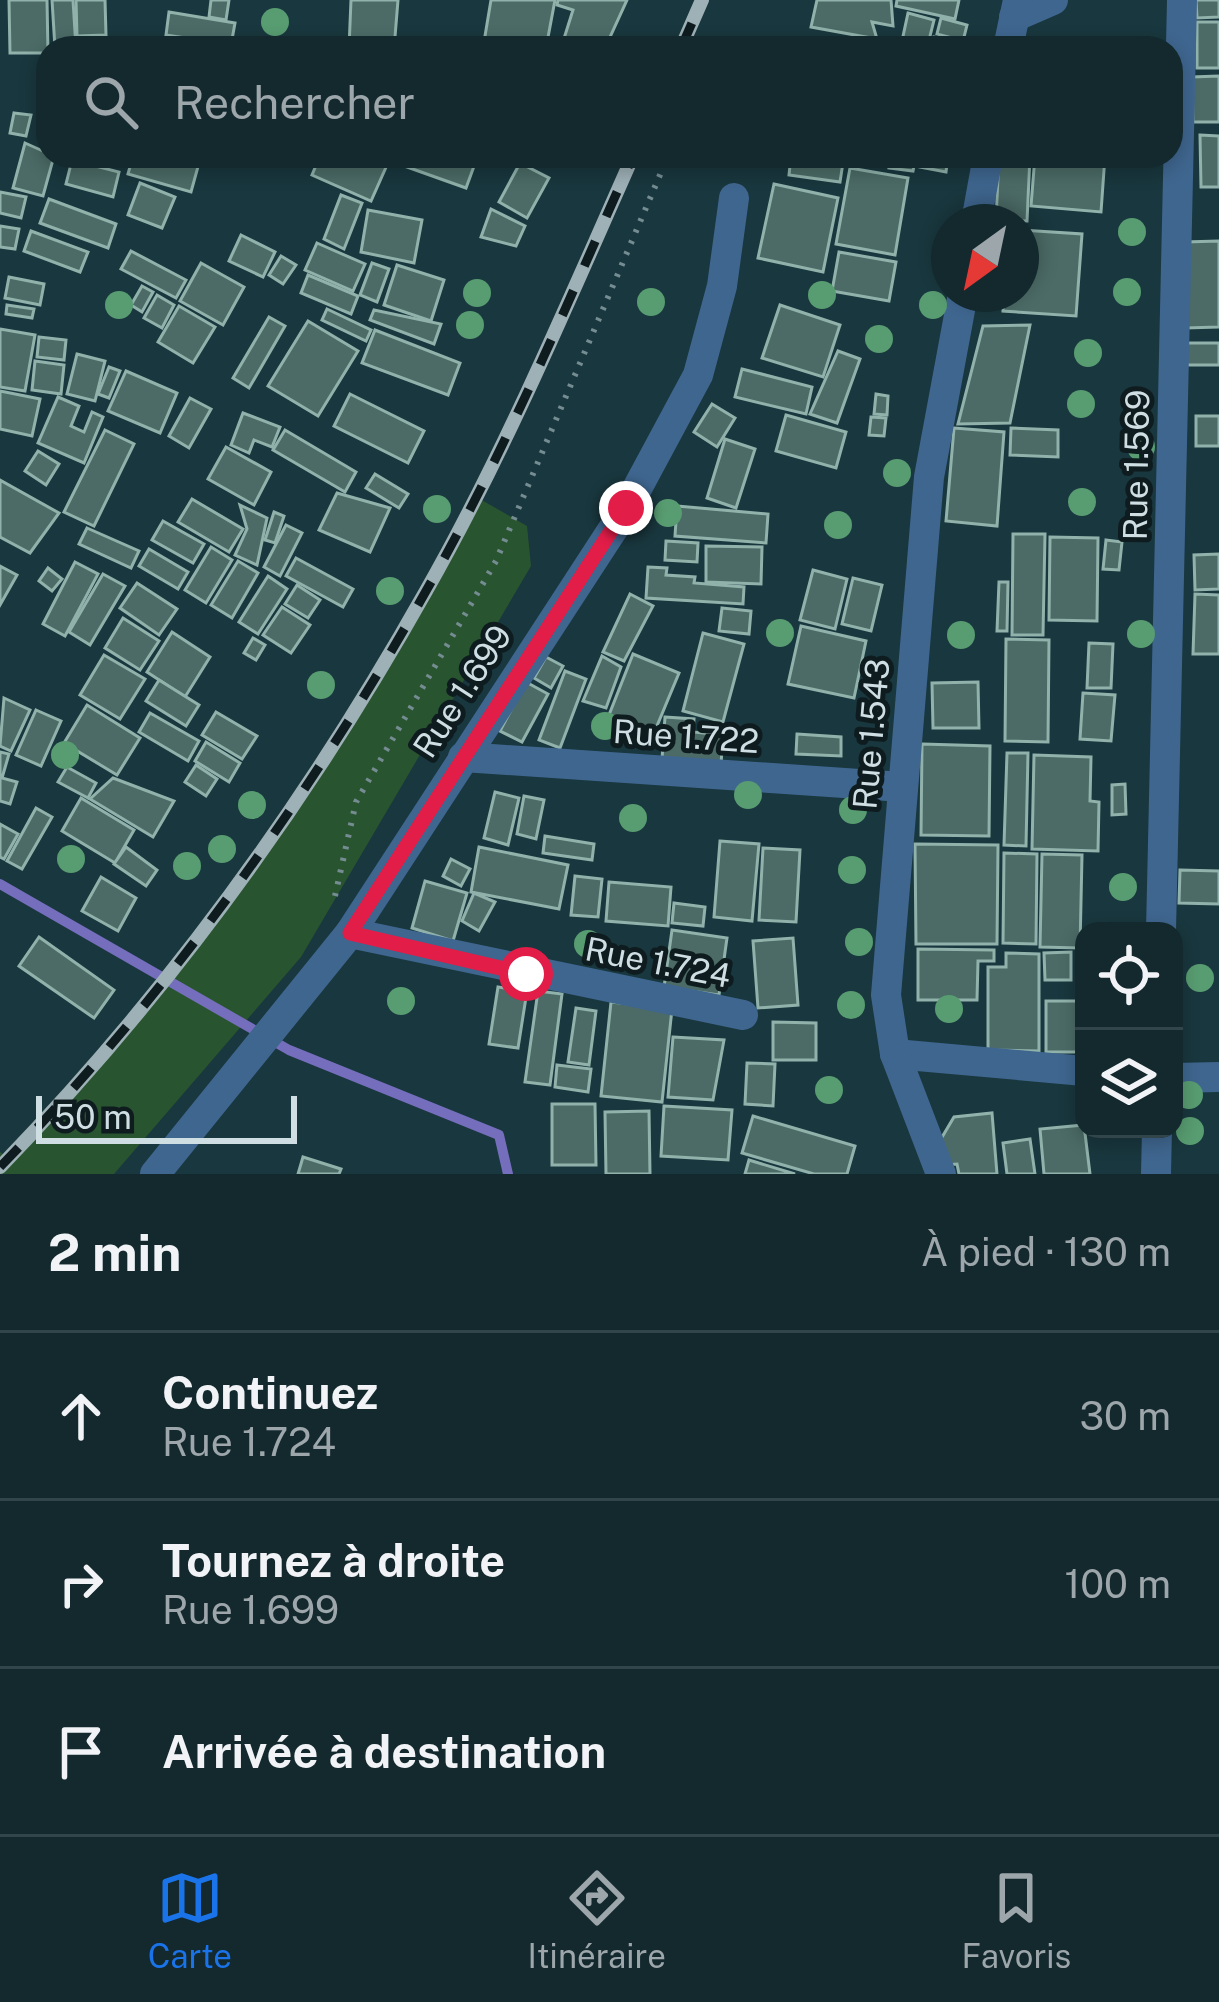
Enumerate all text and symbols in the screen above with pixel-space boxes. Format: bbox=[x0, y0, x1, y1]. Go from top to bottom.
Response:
search box bbox=[36, 36, 1183, 168]
icon: search bbox=[78, 69, 144, 135]
text: Rechercher bbox=[174, 76, 415, 129]
north arrow bbox=[931, 204, 1039, 312]
street label: Rue 1.569 bbox=[1116, 389, 1156, 541]
route end bbox=[599, 481, 653, 535]
street label: Rue 1.699 bbox=[405, 618, 519, 764]
street label: Rue 1.543 bbox=[845, 657, 897, 811]
street label: Rue 1.722 bbox=[612, 712, 760, 760]
map controls bbox=[1075, 922, 1183, 1138]
button: locate bbox=[1075, 922, 1183, 1030]
street label: Rue 1.724 bbox=[582, 929, 734, 995]
route start bbox=[499, 947, 553, 1001]
button: layers bbox=[1075, 1030, 1183, 1138]
scale bar bbox=[36, 1090, 297, 1143]
text: 50 m bbox=[54, 1098, 132, 1136]
text: 2 min bbox=[48, 1223, 182, 1282]
text: À pied · 130 m bbox=[921, 1229, 1171, 1275]
text: Continuez bbox=[162, 1366, 378, 1419]
icon: ahead bbox=[48, 1383, 114, 1449]
text: 30 m bbox=[1080, 1393, 1171, 1439]
text: Rue 1.724 bbox=[162, 1419, 336, 1465]
text: Tournez à droite bbox=[162, 1534, 505, 1587]
icon: right bbox=[48, 1551, 114, 1617]
text: 100 m bbox=[1064, 1561, 1171, 1607]
text: Rue 1.699 bbox=[162, 1587, 339, 1633]
icon: arrive bbox=[48, 1719, 114, 1785]
text: Arrivée à destination bbox=[162, 1725, 606, 1778]
tab: Carte bbox=[148, 1865, 232, 1975]
tab: Itinéraire bbox=[528, 1865, 666, 1975]
tab: Favoris bbox=[961, 1865, 1071, 1975]

